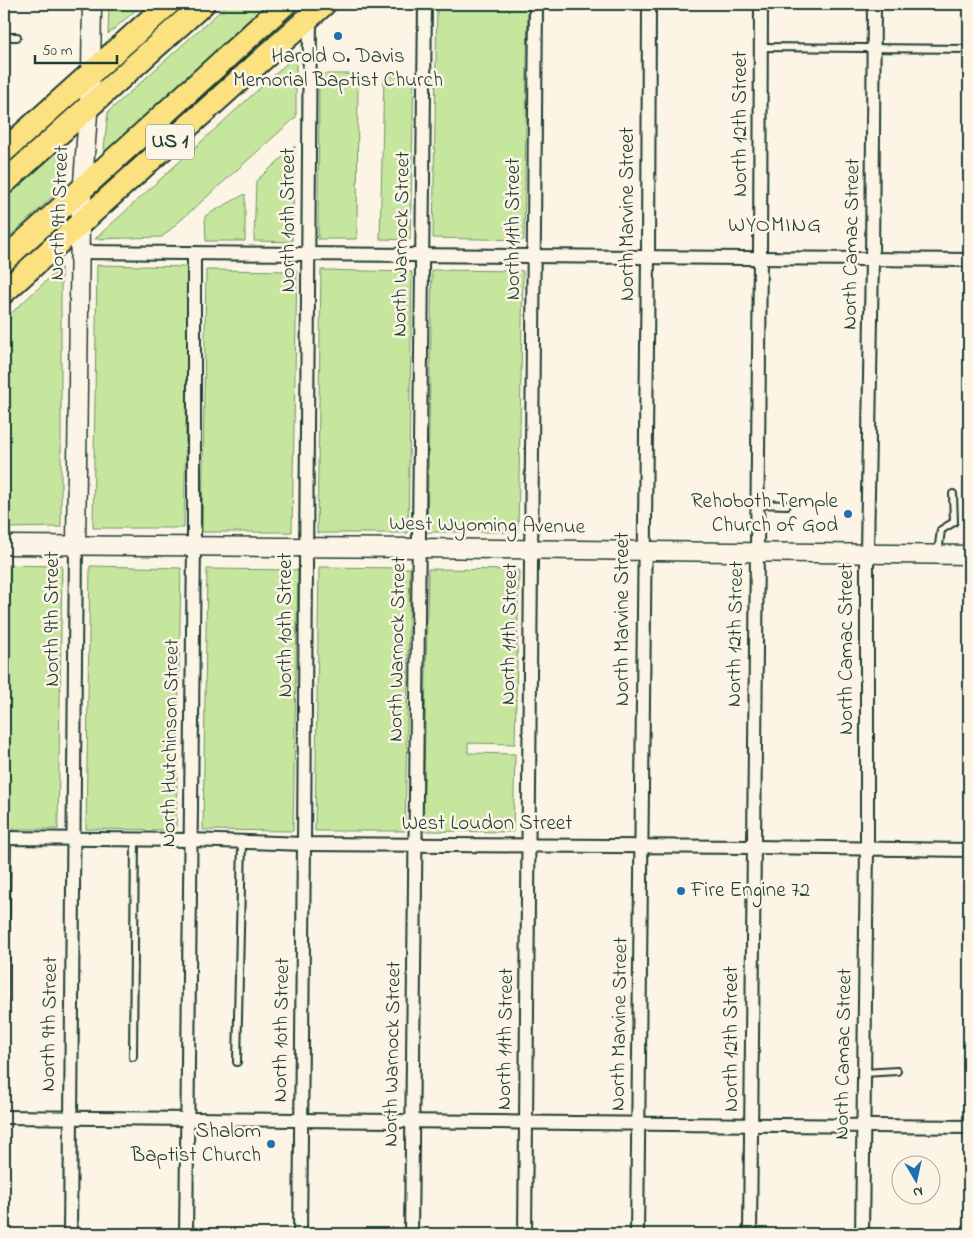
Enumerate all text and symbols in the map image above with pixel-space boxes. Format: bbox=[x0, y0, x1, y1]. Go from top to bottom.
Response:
marker: Harold O. Davis Memorial Baptist Church bbox=[332, 30, 344, 42]
scale bar bbox=[35, 32, 118, 64]
text: 50 m bbox=[42, 40, 73, 62]
place label: Harold O. Davis Memorial Baptist Church bbox=[233, 42, 443, 96]
street label: North 12th Street bbox=[726, 51, 756, 197]
road number: US 1 bbox=[146, 124, 194, 160]
street label: North Marvine Street bbox=[613, 127, 643, 301]
street label: North 9th Street bbox=[43, 145, 77, 281]
street label: North 10th Street bbox=[274, 148, 304, 292]
street label: North Warnock Street bbox=[385, 151, 419, 337]
street label: North 11th Street bbox=[499, 158, 529, 300]
street label: North Camac Street bbox=[836, 158, 868, 330]
district label: WYOMING bbox=[728, 210, 822, 242]
place label: Rehoboth Temple Church of God bbox=[691, 487, 839, 541]
marker: Rehoboth Temple Church of God bbox=[842, 508, 854, 520]
street label: West Wyoming Avenue bbox=[389, 509, 586, 545]
street label: North Marvine Street bbox=[608, 532, 638, 706]
street label: North 9th Street bbox=[38, 551, 68, 687]
street label: North 10th Street bbox=[271, 553, 301, 697]
street label: North Warnock Street bbox=[381, 556, 415, 742]
street label: North 12th Street bbox=[720, 561, 752, 707]
street label: North 11th Street bbox=[494, 563, 526, 705]
street label: North Camac Street bbox=[832, 563, 862, 735]
street label: North Hutchinson Street bbox=[154, 638, 188, 848]
street label: West Loudon Street bbox=[402, 809, 572, 839]
place label: Fire Engine 72 bbox=[690, 876, 810, 908]
marker: Fire Engine 72 bbox=[675, 885, 687, 897]
street label: North Marvine Street bbox=[603, 937, 637, 1111]
street label: North 9th Street bbox=[34, 956, 66, 1092]
street label: North 10th Street bbox=[266, 957, 298, 1103]
street label: North Warnock Street bbox=[376, 961, 410, 1147]
street label: North 12th Street bbox=[717, 966, 747, 1112]
street label: North 11th Street bbox=[490, 968, 522, 1110]
street label: North Camac Street bbox=[828, 968, 860, 1140]
place label: Shalom Baptist Church bbox=[130, 1117, 261, 1171]
marker: Shalom Baptist Church bbox=[265, 1138, 277, 1150]
north arrow bbox=[890, 1156, 940, 1206]
text: N bbox=[911, 1180, 924, 1202]

